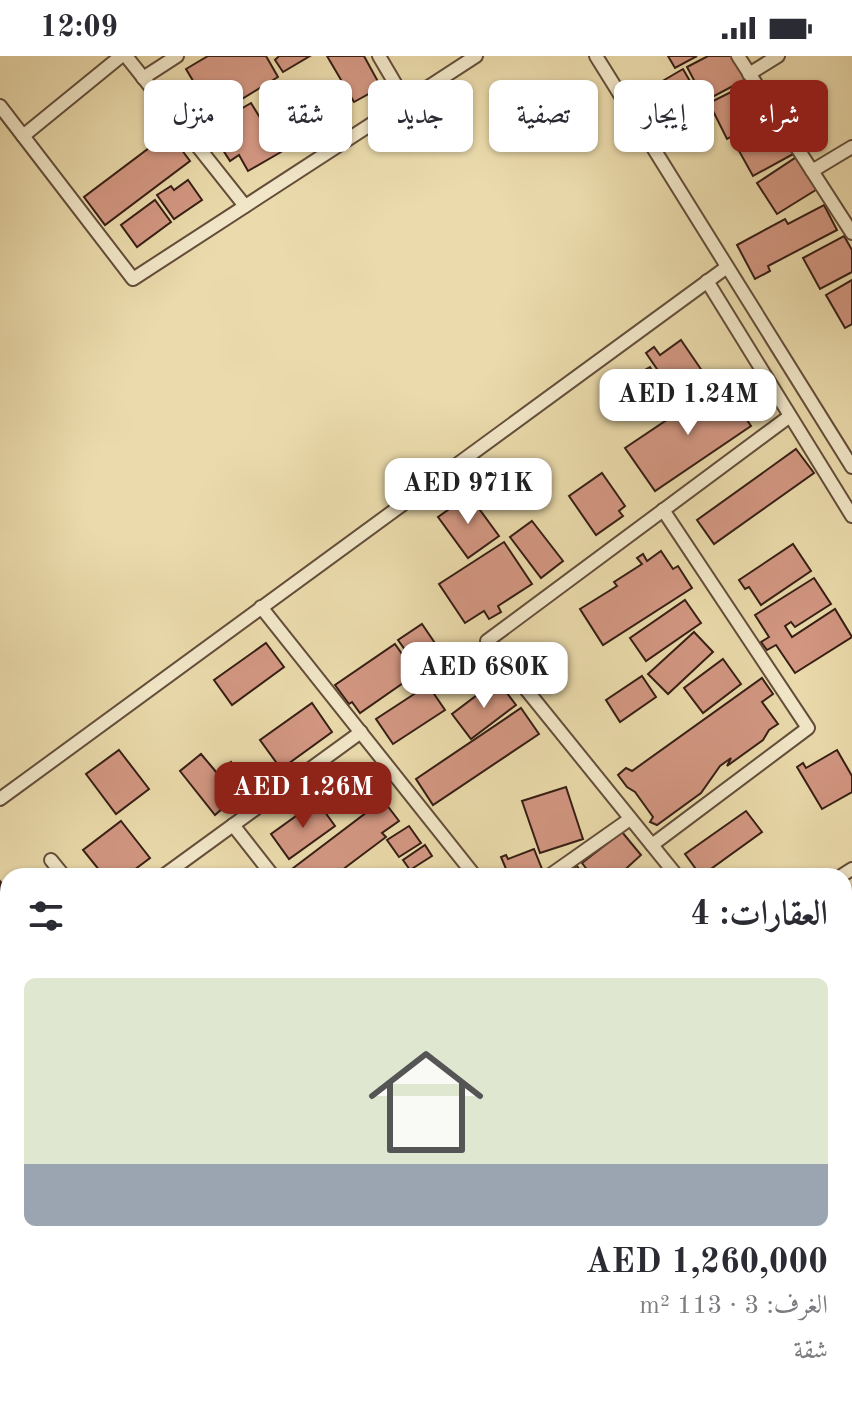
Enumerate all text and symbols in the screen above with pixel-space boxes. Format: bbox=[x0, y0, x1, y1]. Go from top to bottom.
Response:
text: 12:09 bbox=[40, 13, 118, 43]
chip: منزل bbox=[144, 80, 243, 152]
chip: شقة bbox=[259, 80, 352, 152]
chip: جديد bbox=[368, 80, 473, 152]
chip: تصفية bbox=[489, 80, 598, 152]
chip: إيجار bbox=[614, 80, 714, 152]
chip: شراء bbox=[730, 80, 828, 152]
pin: AED 1.24M bbox=[596, 369, 780, 437]
text: AED 1.24M bbox=[618, 382, 758, 408]
pin: AED 971K bbox=[385, 458, 551, 526]
text: AED 971K bbox=[403, 471, 533, 497]
pin: AED 680K bbox=[401, 642, 567, 710]
text: AED 680K bbox=[419, 655, 549, 681]
pin: AED 1.26M bbox=[211, 762, 395, 830]
text: AED 1.26M bbox=[233, 775, 373, 801]
icon: filters bbox=[24, 894, 68, 938]
text: العقارات: 4 bbox=[690, 898, 828, 932]
icon: home bbox=[354, 1030, 498, 1174]
text: AED 1,260,000 bbox=[586, 1246, 828, 1280]
text: الغرف: 3 · 113 m² bbox=[639, 1293, 828, 1319]
text: شقة bbox=[794, 1338, 828, 1364]

